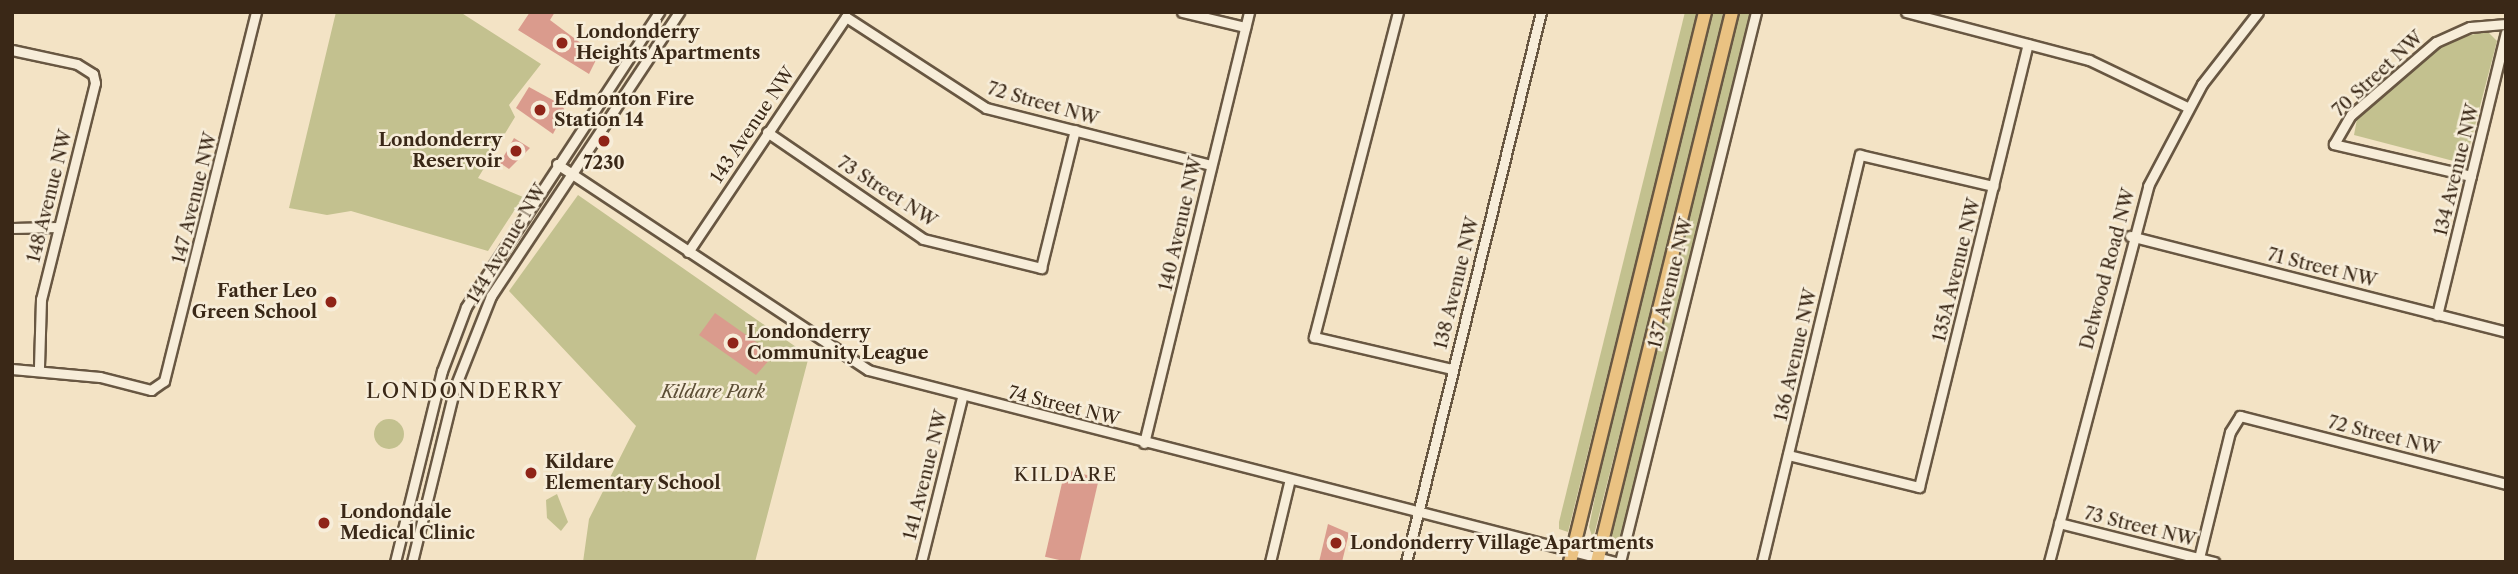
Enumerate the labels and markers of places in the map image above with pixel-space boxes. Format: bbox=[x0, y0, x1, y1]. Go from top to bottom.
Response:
place label: Londonderry Heights Apartments bbox=[576, 22, 761, 64]
marker: Londonderry Heights Apartments bbox=[554, 35, 570, 51]
place label: Edmonton Fire Station 14 bbox=[554, 89, 694, 132]
marker: Edmonton Fire Station 14 bbox=[532, 102, 548, 118]
place label: Londonderry Reservoir bbox=[379, 130, 502, 172]
marker: 7230 bbox=[596, 133, 612, 149]
marker: Londonderry Reservoir bbox=[508, 143, 524, 159]
place label: 7230 bbox=[583, 152, 625, 174]
place label: Father Leo Green School bbox=[192, 281, 317, 324]
marker: Father Leo Green School bbox=[323, 294, 339, 310]
place label: Londonderry Community League bbox=[747, 322, 929, 364]
marker: Londonderry Community League bbox=[725, 335, 741, 351]
place label: Kildare Elementary School bbox=[545, 452, 721, 494]
marker: Kildare Elementary School bbox=[523, 465, 539, 481]
place label: Londondale Medical Clinic bbox=[340, 502, 475, 544]
marker: Londondale Medical Clinic bbox=[314, 513, 334, 533]
place label: Londonderry Village Apartments bbox=[1350, 532, 1656, 554]
marker: Londonderry Village Apartments bbox=[1328, 535, 1344, 551]

